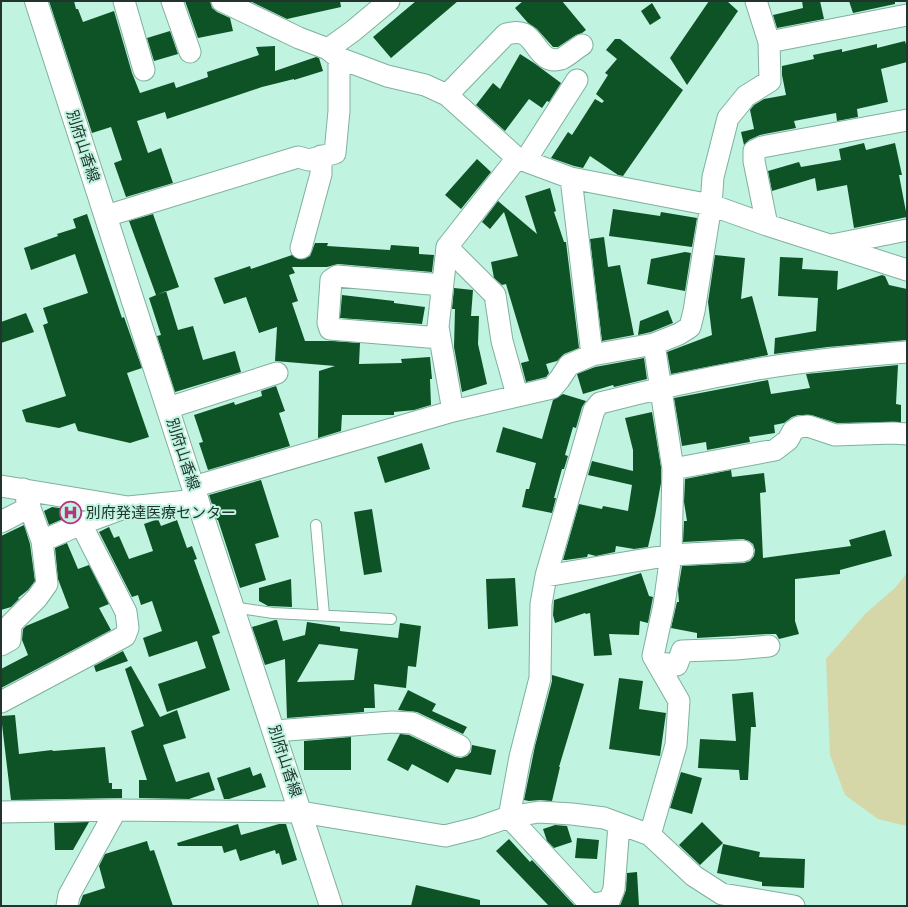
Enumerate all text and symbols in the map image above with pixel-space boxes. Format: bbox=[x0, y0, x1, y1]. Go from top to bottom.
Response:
street label: 別府山香線 bbox=[63, 108, 103, 184]
street label: 別府山香線 bbox=[163, 416, 203, 492]
hospital icon: 別府発達医療センター bbox=[58, 500, 84, 526]
place label: 別府発達医療センター bbox=[86, 504, 236, 522]
street label: 別府山香線 bbox=[265, 723, 305, 799]

